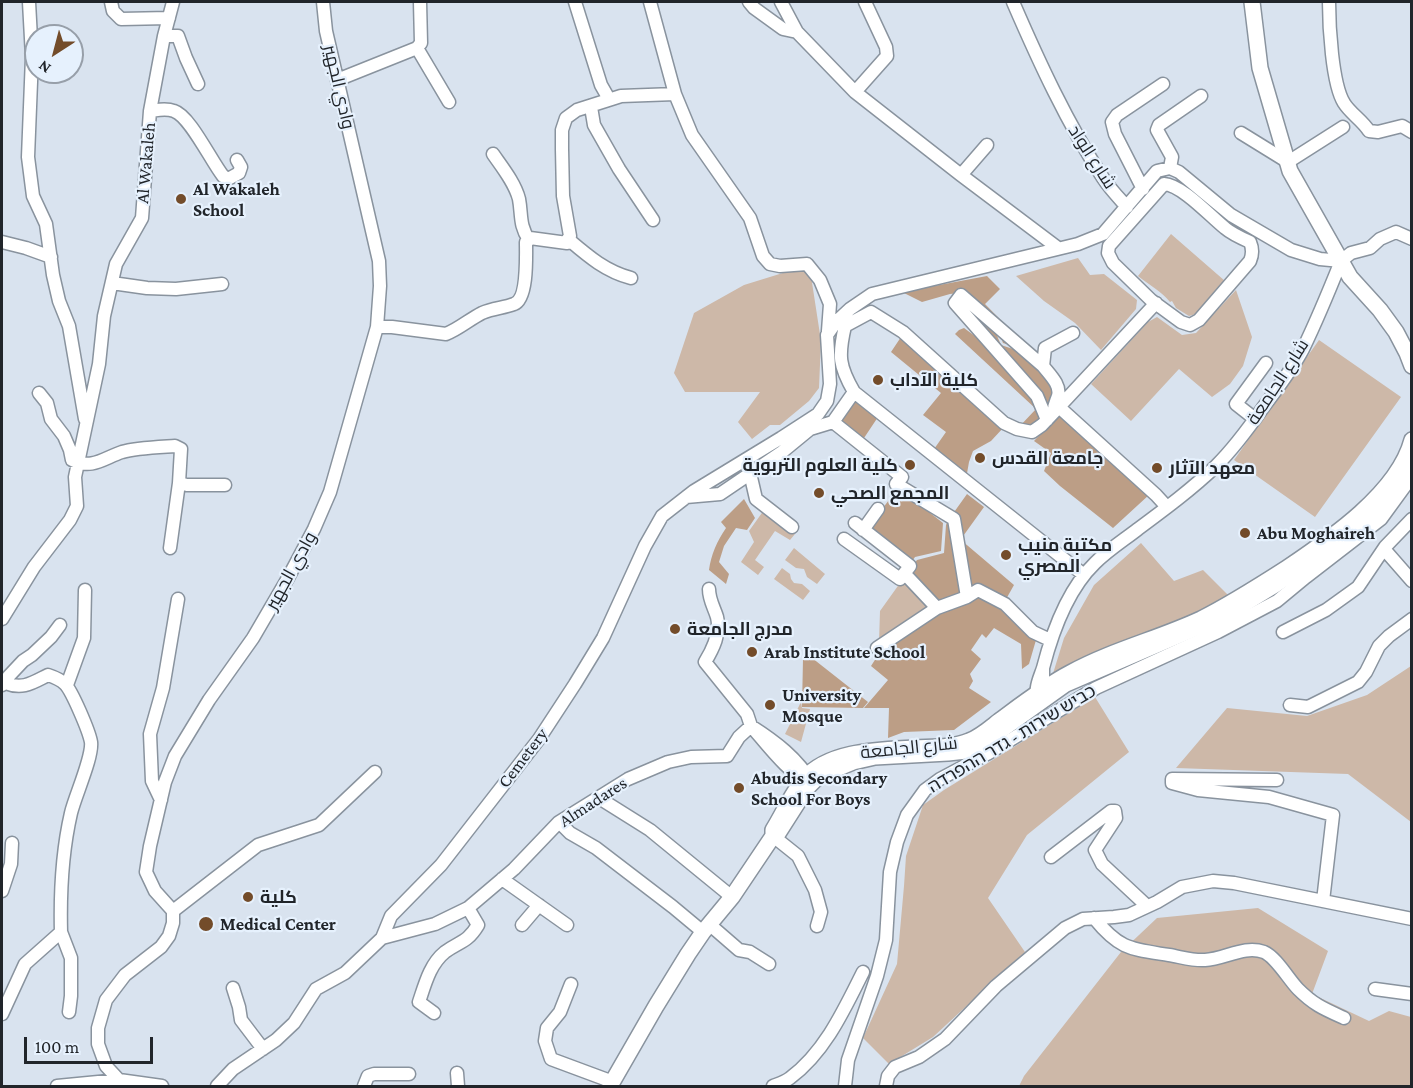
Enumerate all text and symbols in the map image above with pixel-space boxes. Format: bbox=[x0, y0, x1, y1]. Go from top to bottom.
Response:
north arrow bbox=[24, 24, 84, 84]
street label: وادي الجهير bbox=[319, 43, 359, 131]
text: N bbox=[35, 57, 54, 77]
street label: Al Wakaleh bbox=[132, 121, 160, 205]
street label: شارع الواد bbox=[1063, 121, 1121, 193]
place label: Al Wakaleh School bbox=[193, 178, 280, 220]
marker: Al Wakaleh School bbox=[174, 192, 188, 206]
street label: شارع الجامعة bbox=[1242, 335, 1314, 429]
place label: كلية الآداب bbox=[890, 369, 978, 391]
marker: كلية الآداب bbox=[871, 373, 885, 387]
place label: جامعة القدس bbox=[992, 447, 1103, 469]
marker: جامعة القدس bbox=[973, 451, 987, 465]
place label: كلية العلوم التربوية bbox=[743, 454, 898, 476]
place label: معهد الآثار bbox=[1169, 457, 1255, 479]
marker: كلية العلوم التربوية bbox=[903, 458, 917, 472]
marker: معهد الآثار bbox=[1150, 461, 1164, 475]
place label: المجمع الصحي bbox=[831, 482, 949, 504]
marker: المجمع الصحي bbox=[812, 486, 826, 500]
place label: Abu Moghaireh bbox=[1257, 522, 1375, 544]
marker: Abu Moghaireh bbox=[1238, 526, 1252, 540]
street label: وادي الجهير bbox=[261, 528, 321, 614]
place label: مكتبة منيب المصري bbox=[1018, 534, 1112, 576]
marker: مكتبة منيب المصري bbox=[999, 548, 1013, 562]
place label: مدرج الجامعة bbox=[687, 618, 793, 640]
marker: مدرج الجامعة bbox=[668, 622, 682, 636]
place label: Arab Institute School bbox=[764, 641, 925, 663]
marker: Arab Institute School bbox=[745, 645, 759, 659]
street label: כביש שירות - גדר ההפרדה bbox=[924, 680, 1100, 798]
place label: University Mosque bbox=[782, 684, 861, 726]
marker: University Mosque bbox=[763, 698, 777, 712]
street label: Cemetery bbox=[494, 724, 552, 792]
street label: شارع الجامعة bbox=[859, 732, 959, 764]
place label: Abudis Secondary School For Boys bbox=[751, 767, 887, 810]
street label: Almadares bbox=[555, 772, 631, 832]
marker: Abudis Secondary School For Boys bbox=[732, 781, 746, 795]
place label: كلية bbox=[260, 886, 297, 908]
marker: كلية bbox=[241, 890, 255, 904]
place label: Medical Center bbox=[220, 913, 336, 935]
marker: Medical Center bbox=[197, 915, 215, 933]
scale bar bbox=[27, 1025, 156, 1063]
text: 100 m bbox=[35, 1037, 79, 1057]

